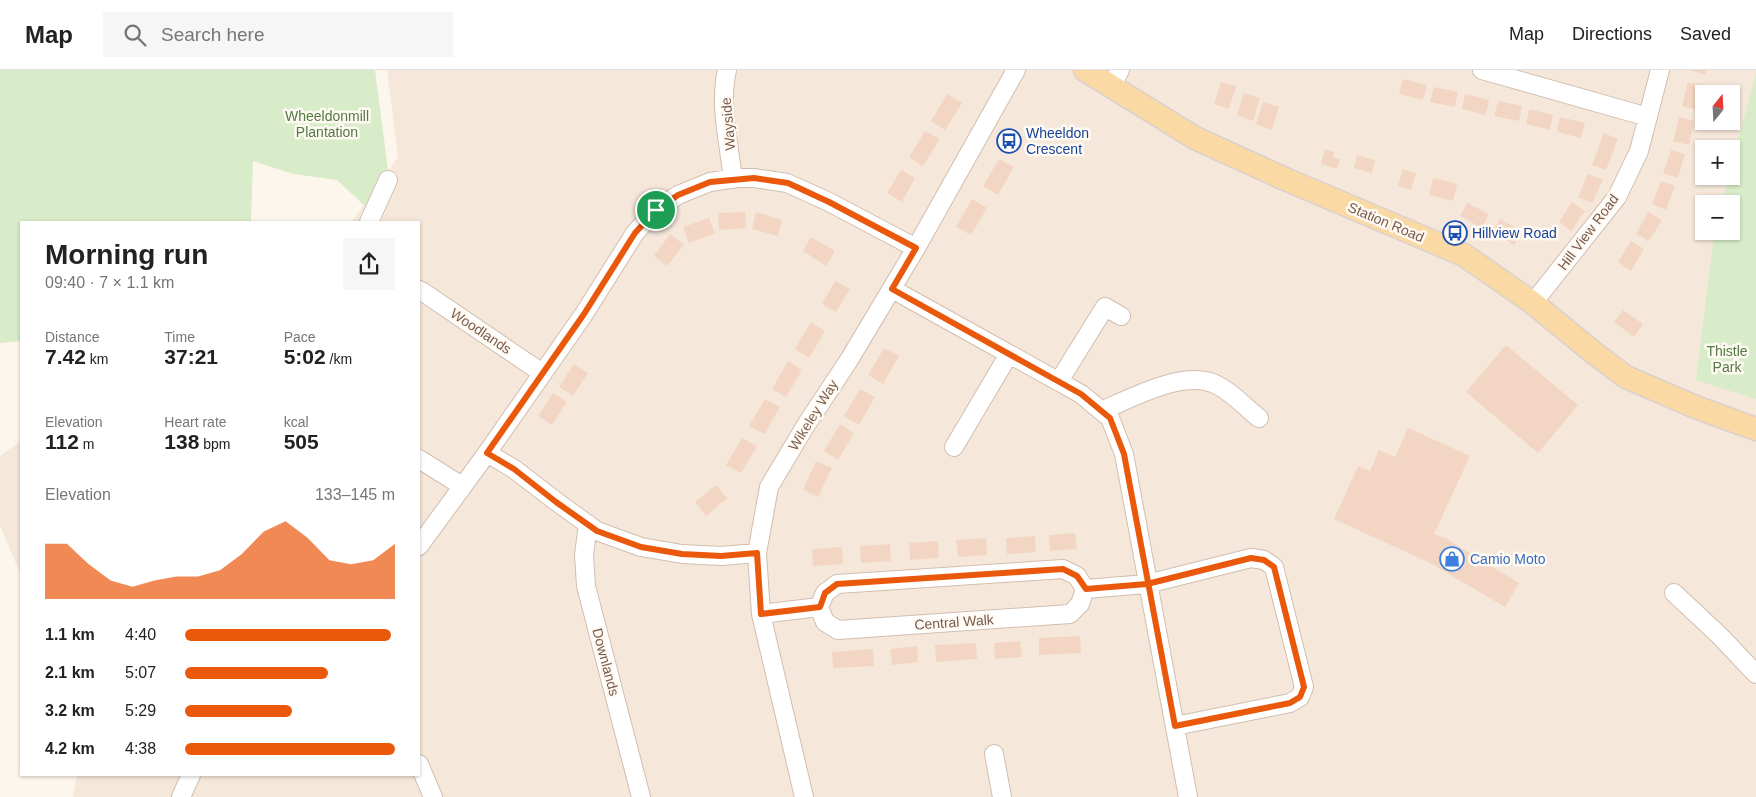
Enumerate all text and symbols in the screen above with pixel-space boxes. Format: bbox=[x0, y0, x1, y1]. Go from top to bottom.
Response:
search box bbox=[103, 12, 453, 57]
text: Map bbox=[25, 21, 73, 48]
icon: search bbox=[121, 21, 149, 49]
text: Search here bbox=[161, 24, 265, 45]
text: Map bbox=[1509, 24, 1544, 44]
text: Directions bbox=[1572, 24, 1652, 44]
text: Saved bbox=[1680, 24, 1731, 44]
north arrow bbox=[1695, 85, 1740, 130]
map controls bbox=[1695, 85, 1740, 240]
street label: Wayside bbox=[718, 97, 738, 151]
park label: Wheeldonmill Plantation bbox=[285, 108, 369, 140]
place label: Wheeldon Crescent bbox=[1026, 125, 1089, 157]
bus stop icon: Wheeldon Crescent bbox=[996, 128, 1022, 154]
button: + bbox=[1695, 140, 1740, 185]
pin bbox=[635, 189, 677, 231]
street label: Hill View Road bbox=[1554, 191, 1622, 273]
button: − bbox=[1695, 195, 1740, 240]
icon: arrive bbox=[642, 196, 670, 224]
street label: Station Road bbox=[1346, 199, 1426, 245]
bus stop icon: Hillview Road bbox=[1442, 220, 1468, 246]
place label: Hillview Road bbox=[1472, 225, 1557, 241]
button: share bbox=[343, 238, 395, 290]
text: Morning run bbox=[45, 239, 208, 270]
text: 09:40 · 7 × 1.1 km bbox=[45, 274, 174, 291]
street label: Woodlands bbox=[448, 305, 514, 357]
text: Distance bbox=[45, 329, 99, 345]
text: Time bbox=[164, 329, 195, 345]
text: Pace bbox=[284, 329, 316, 345]
park label: Thistle Park bbox=[1706, 343, 1748, 375]
text: 7.42 bbox=[45, 345, 86, 368]
text: 37:21 bbox=[164, 345, 218, 368]
text: 5:02 bbox=[284, 345, 326, 368]
text: km bbox=[86, 351, 108, 367]
text: /km bbox=[326, 351, 352, 367]
street label: Wikeley Way bbox=[785, 377, 841, 453]
text: Elevation bbox=[45, 414, 103, 430]
text: Heart rate bbox=[164, 414, 227, 430]
text: kcal bbox=[284, 414, 309, 430]
text: 112 bbox=[45, 430, 79, 453]
text: 138 bbox=[164, 430, 199, 453]
text: 505 bbox=[284, 430, 319, 453]
text: m bbox=[79, 436, 94, 452]
text: bpm bbox=[199, 436, 231, 452]
text: Elevation bbox=[45, 486, 111, 503]
text: 133–145 m bbox=[315, 486, 395, 503]
shop icon: Camio Moto bbox=[1439, 546, 1465, 572]
place label: Camio Moto bbox=[1470, 551, 1546, 567]
street label: Central Walk bbox=[914, 611, 995, 633]
text: 1.1 km bbox=[45, 626, 95, 643]
text: 4:40 bbox=[125, 626, 156, 643]
street label: Downlands bbox=[589, 626, 623, 698]
text: 2.1 km bbox=[45, 664, 95, 681]
text: 5:07 bbox=[125, 664, 156, 681]
text: 3.2 km bbox=[45, 702, 95, 719]
text: 5:29 bbox=[125, 702, 156, 719]
text: 4.2 km bbox=[45, 740, 95, 757]
text: 4:38 bbox=[125, 740, 156, 757]

